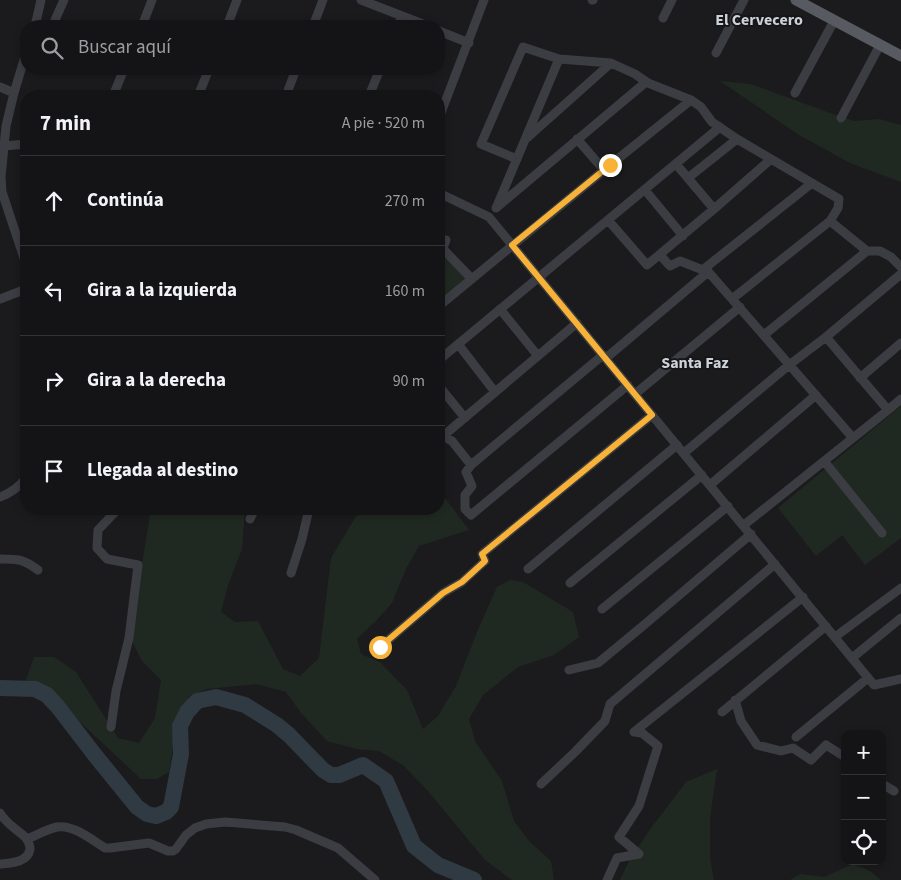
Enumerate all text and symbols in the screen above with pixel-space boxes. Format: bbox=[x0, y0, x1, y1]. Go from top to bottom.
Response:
district label: El Cervecero bbox=[715, 9, 803, 31]
search box bbox=[20, 20, 445, 75]
icon: search bbox=[38, 34, 66, 62]
text: Buscar aquí bbox=[78, 34, 171, 61]
text: 7 min bbox=[40, 108, 91, 138]
text: A pie · 520 m bbox=[342, 112, 425, 134]
route end bbox=[599, 154, 622, 177]
icon: ahead bbox=[40, 187, 68, 215]
text: Continúa bbox=[87, 187, 164, 214]
text: 270 m bbox=[385, 190, 425, 212]
icon: left bbox=[40, 277, 68, 305]
text: Gira a la izquierda bbox=[87, 277, 237, 304]
text: 160 m bbox=[385, 280, 425, 302]
district label: Santa Faz bbox=[661, 352, 729, 374]
icon: right bbox=[40, 367, 68, 395]
text: Gira a la derecha bbox=[87, 367, 226, 394]
text: 90 m bbox=[393, 370, 425, 392]
icon: arrive bbox=[40, 457, 68, 485]
text: Llegada al destino bbox=[87, 457, 238, 484]
route start bbox=[369, 636, 392, 659]
map controls bbox=[841, 730, 886, 865]
button: + bbox=[841, 730, 886, 775]
button: − bbox=[841, 775, 886, 820]
button: locate bbox=[841, 820, 886, 865]

